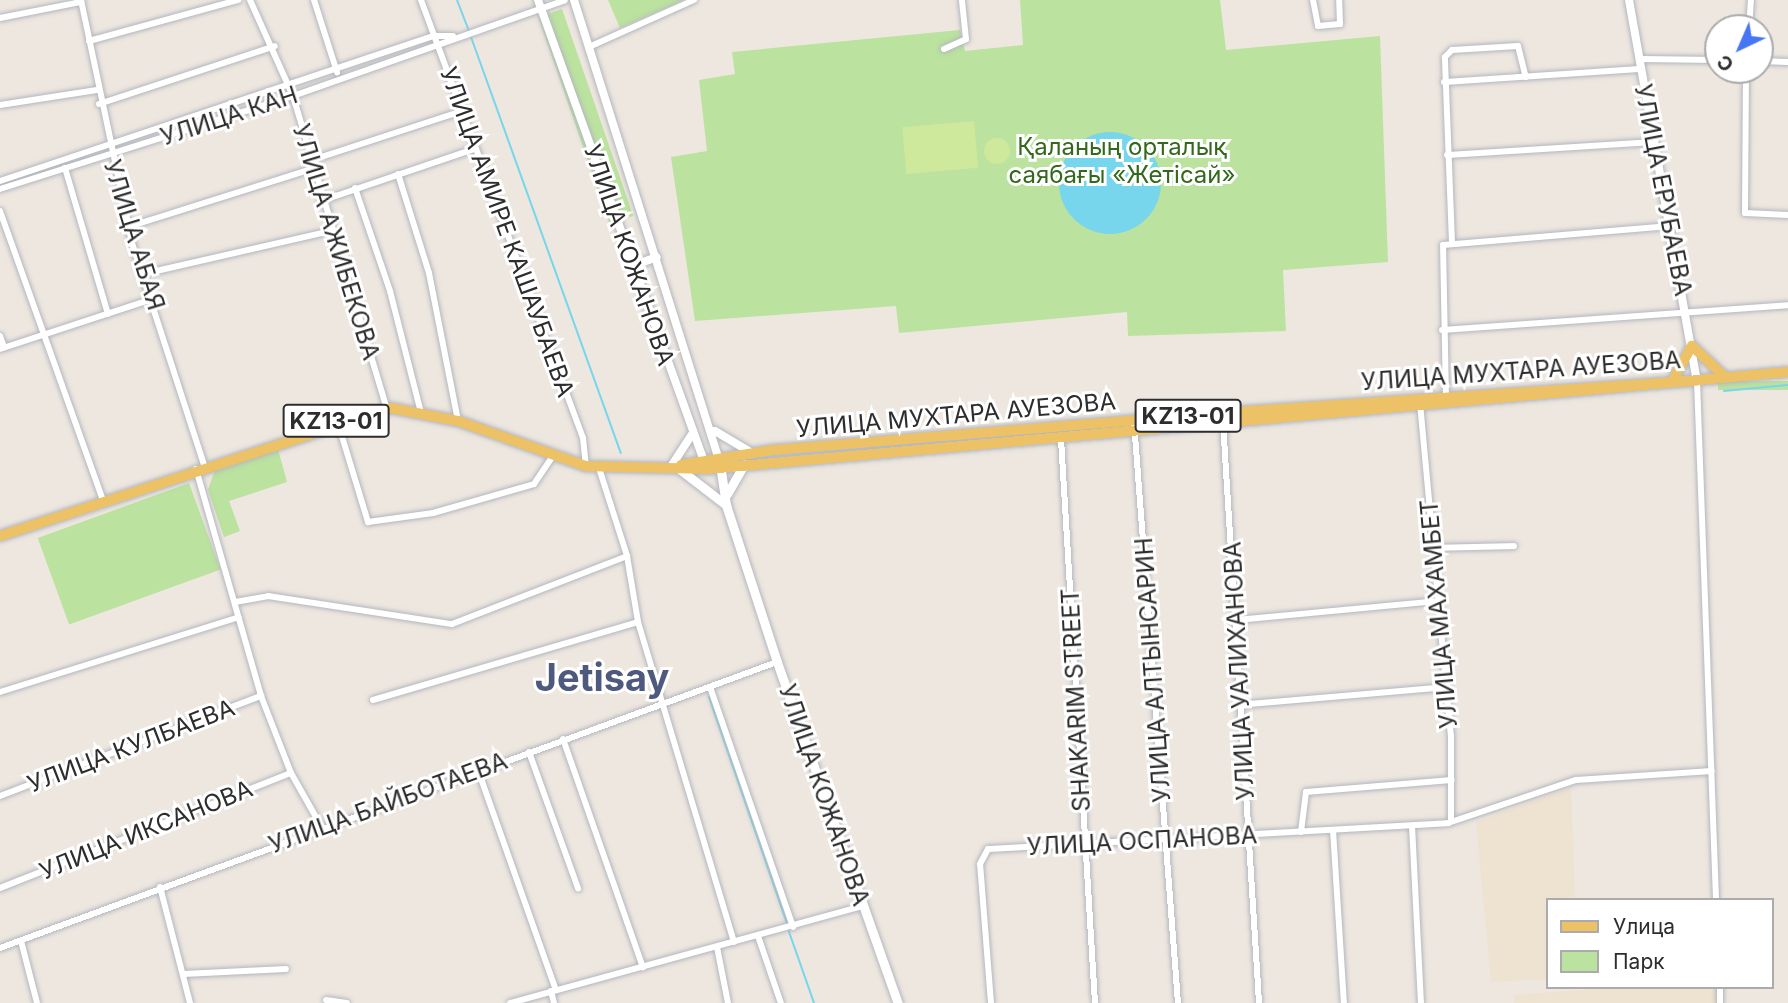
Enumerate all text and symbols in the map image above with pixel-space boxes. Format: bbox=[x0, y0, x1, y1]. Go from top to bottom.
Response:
north arrow bbox=[1704, 14, 1774, 84]
text: С bbox=[1712, 50, 1739, 76]
street label: УЛИЦА АМИРЕ КАШАУБАЕВА bbox=[434, 63, 580, 401]
street label: УЛИЦА КАН bbox=[157, 80, 301, 152]
street label: УЛИЦА ЕРУБАЕВА bbox=[1628, 82, 1698, 298]
street label: УЛИЦА АЖИБЕКОВА bbox=[286, 121, 386, 363]
park label: Қаланың орталық саябағы «Жетісай» bbox=[1009, 133, 1235, 189]
street label: УЛИЦА КОЖАНОВА bbox=[578, 141, 680, 369]
street label: УЛИЦА АБАЯ bbox=[97, 156, 171, 314]
street label: УЛИЦА МУХТАРА АУЕЗОВА bbox=[1360, 345, 1682, 397]
street label: УЛИЦА МУХТАРА АУЕЗОВА bbox=[795, 387, 1117, 443]
road number: KZ13-01 bbox=[1134, 396, 1242, 436]
road number: KZ13-01 bbox=[282, 402, 390, 440]
street label: УЛИЦА МАХАМБЕТ bbox=[1415, 498, 1463, 730]
street label: УЛИЦА АЛТЫНСАРИН bbox=[1129, 537, 1177, 803]
street label: УЛИЦА УАЛИХАНОВА bbox=[1218, 541, 1260, 801]
street label: SHAKARIM STREET bbox=[1056, 588, 1096, 812]
district label: Jetisay bbox=[535, 655, 669, 701]
street label: УЛИЦА КОЖАНОВА bbox=[773, 681, 875, 909]
street label: УЛИЦА КУЛБАЕВА bbox=[23, 693, 239, 799]
street label: УЛИЦА БАЙБОТАЕВА bbox=[265, 746, 511, 860]
street label: УЛИЦА ИКСАНОВА bbox=[35, 774, 257, 886]
street label: УЛИЦА ОСПАНОВА bbox=[1026, 821, 1258, 861]
legend bbox=[1546, 898, 1774, 989]
text: Улица bbox=[1613, 914, 1675, 939]
text: Парк bbox=[1613, 949, 1665, 974]

